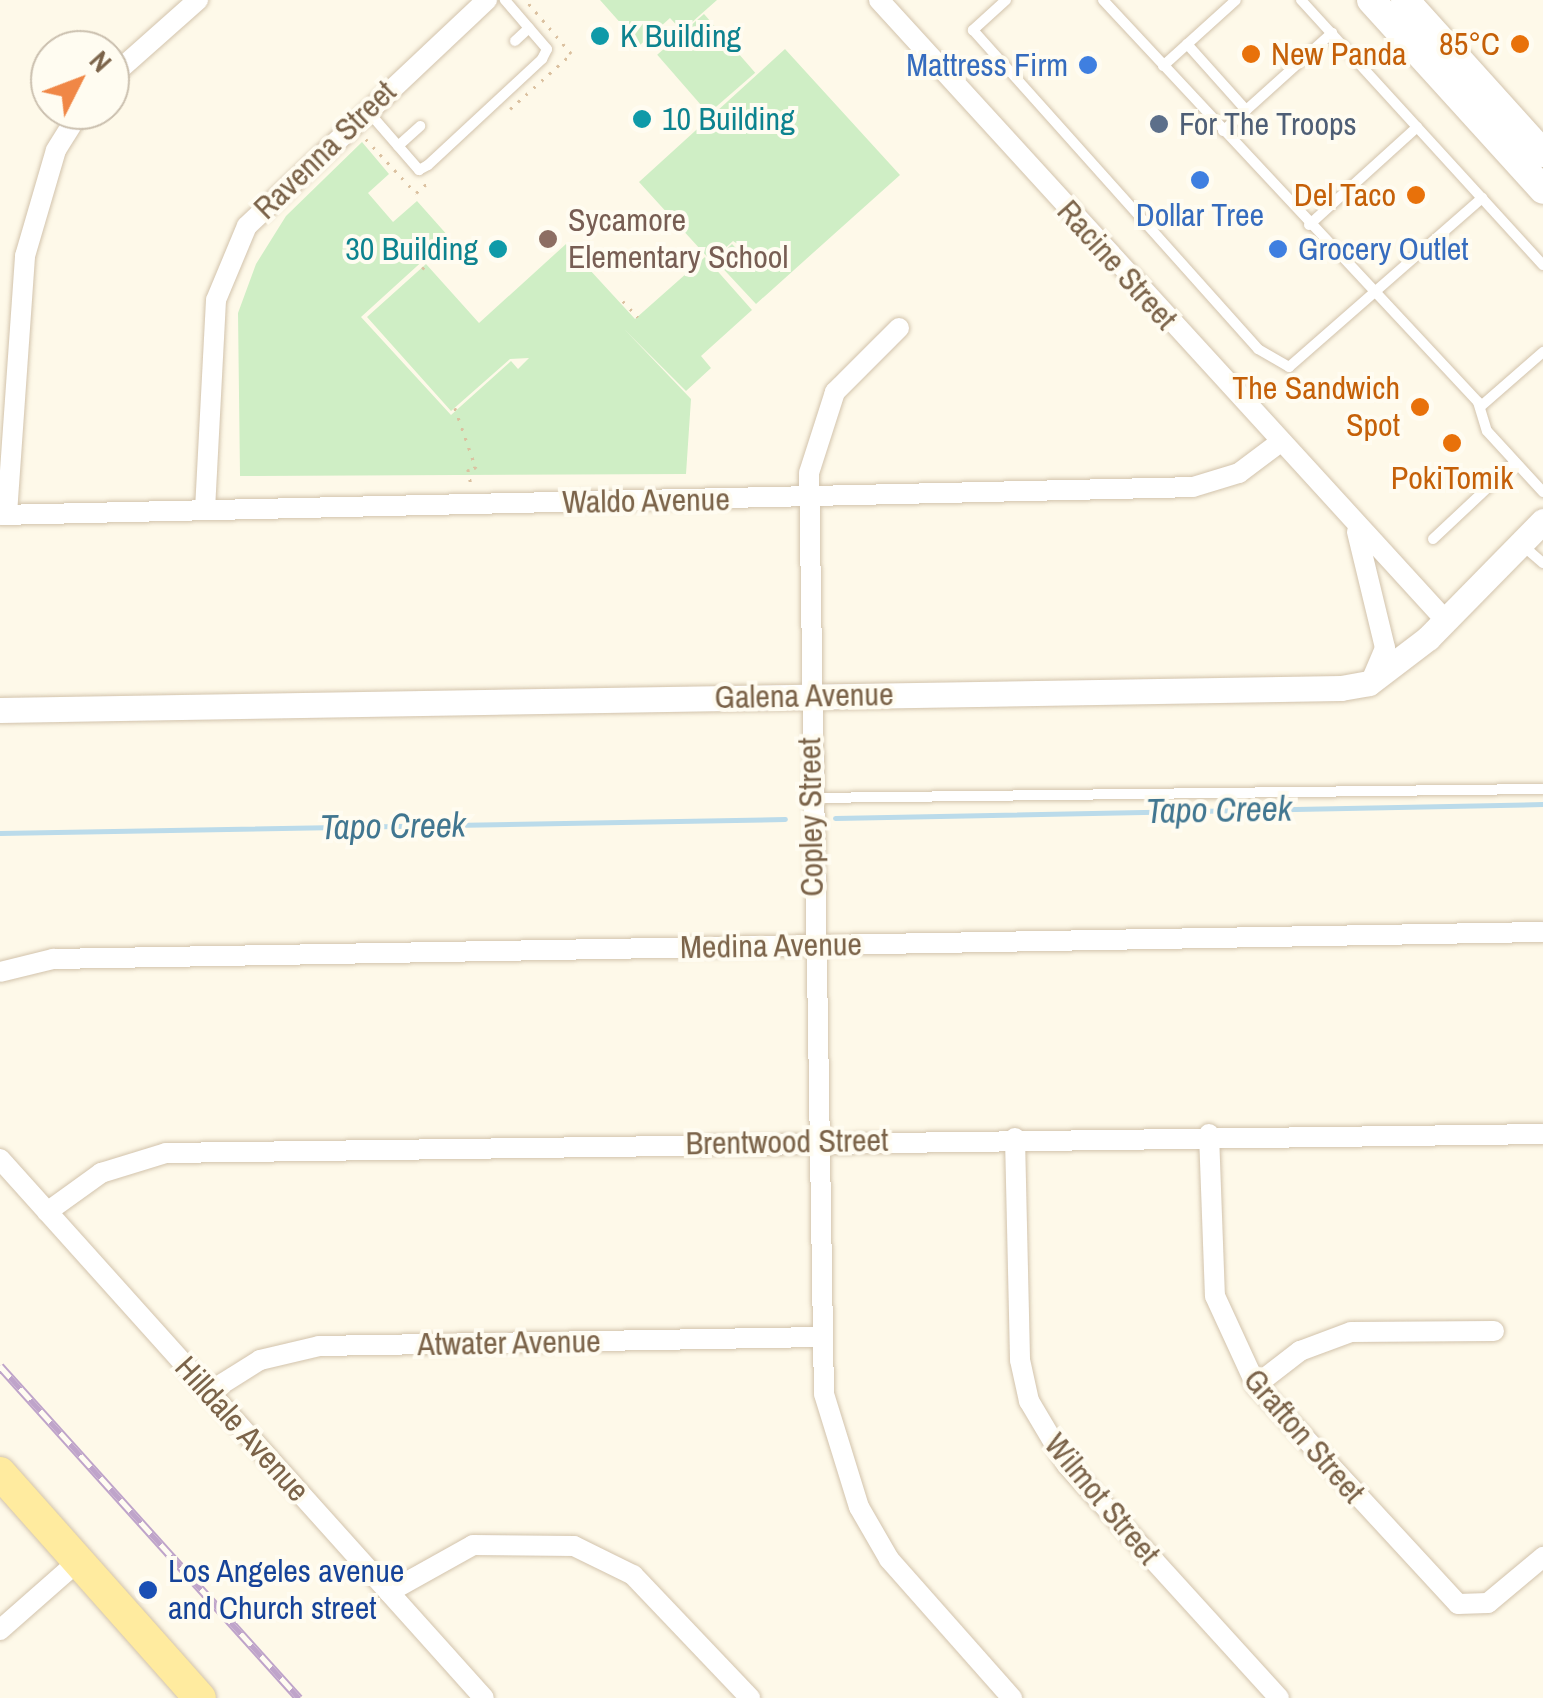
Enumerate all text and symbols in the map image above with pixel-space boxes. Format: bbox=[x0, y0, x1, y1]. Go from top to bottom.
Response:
place label: K Building bbox=[620, 17, 741, 55]
marker: K Building bbox=[589, 25, 611, 47]
place label: 85°C bbox=[1439, 25, 1500, 63]
north arrow bbox=[30, 30, 130, 130]
marker: 85°C bbox=[1509, 33, 1531, 55]
place label: New Panda bbox=[1271, 35, 1407, 73]
text: N bbox=[81, 42, 120, 80]
marker: New Panda bbox=[1240, 43, 1262, 65]
place label: Mattress Firm bbox=[906, 46, 1068, 84]
marker: Mattress Firm bbox=[1077, 54, 1099, 76]
street label: Ravenna Street bbox=[246, 73, 404, 227]
place label: 10 Building bbox=[662, 100, 795, 138]
place label: For The Troops bbox=[1179, 105, 1358, 143]
marker: 10 Building bbox=[631, 108, 653, 130]
marker: For The Troops bbox=[1148, 113, 1170, 135]
marker: Dollar Tree bbox=[1189, 169, 1211, 191]
place label: Del Taco bbox=[1293, 176, 1396, 214]
marker: Del Taco bbox=[1405, 184, 1427, 206]
street label: Racine Street bbox=[1049, 193, 1185, 337]
place label: Dollar Tree bbox=[1136, 196, 1264, 234]
place label: Sycamore Elementary School bbox=[568, 202, 788, 277]
marker: Sycamore Elementary School bbox=[537, 228, 559, 250]
place label: 30 Building bbox=[345, 230, 478, 268]
place label: Grocery Outlet bbox=[1298, 230, 1469, 268]
marker: 30 Building bbox=[487, 238, 509, 260]
marker: Grocery Outlet bbox=[1267, 238, 1289, 260]
place label: The Sandwich Spot bbox=[1232, 370, 1400, 445]
marker: The Sandwich Spot bbox=[1409, 396, 1431, 418]
marker: PokiTomik bbox=[1441, 432, 1463, 454]
place label: PokiTomik bbox=[1391, 459, 1513, 497]
street label: Waldo Avenue bbox=[561, 480, 731, 522]
street label: Galena Avenue bbox=[713, 675, 895, 717]
street label: Copley Street bbox=[790, 737, 832, 897]
water label: Tapo Creek bbox=[1146, 788, 1292, 832]
water label: Tapo Creek bbox=[320, 804, 466, 848]
street label: Medina Avenue bbox=[679, 925, 863, 967]
street label: Brentwood Street bbox=[685, 1121, 889, 1163]
street label: Atwater Avenue bbox=[416, 1322, 602, 1364]
street label: Hilldale Avenue bbox=[166, 1348, 318, 1510]
street label: Grafton Street bbox=[1235, 1361, 1373, 1511]
street label: Wilmot Street bbox=[1036, 1426, 1168, 1572]
place label: Los Angeles avenue and Church street bbox=[168, 1553, 406, 1628]
marker: Los Angeles avenue and Church street bbox=[137, 1579, 159, 1601]

